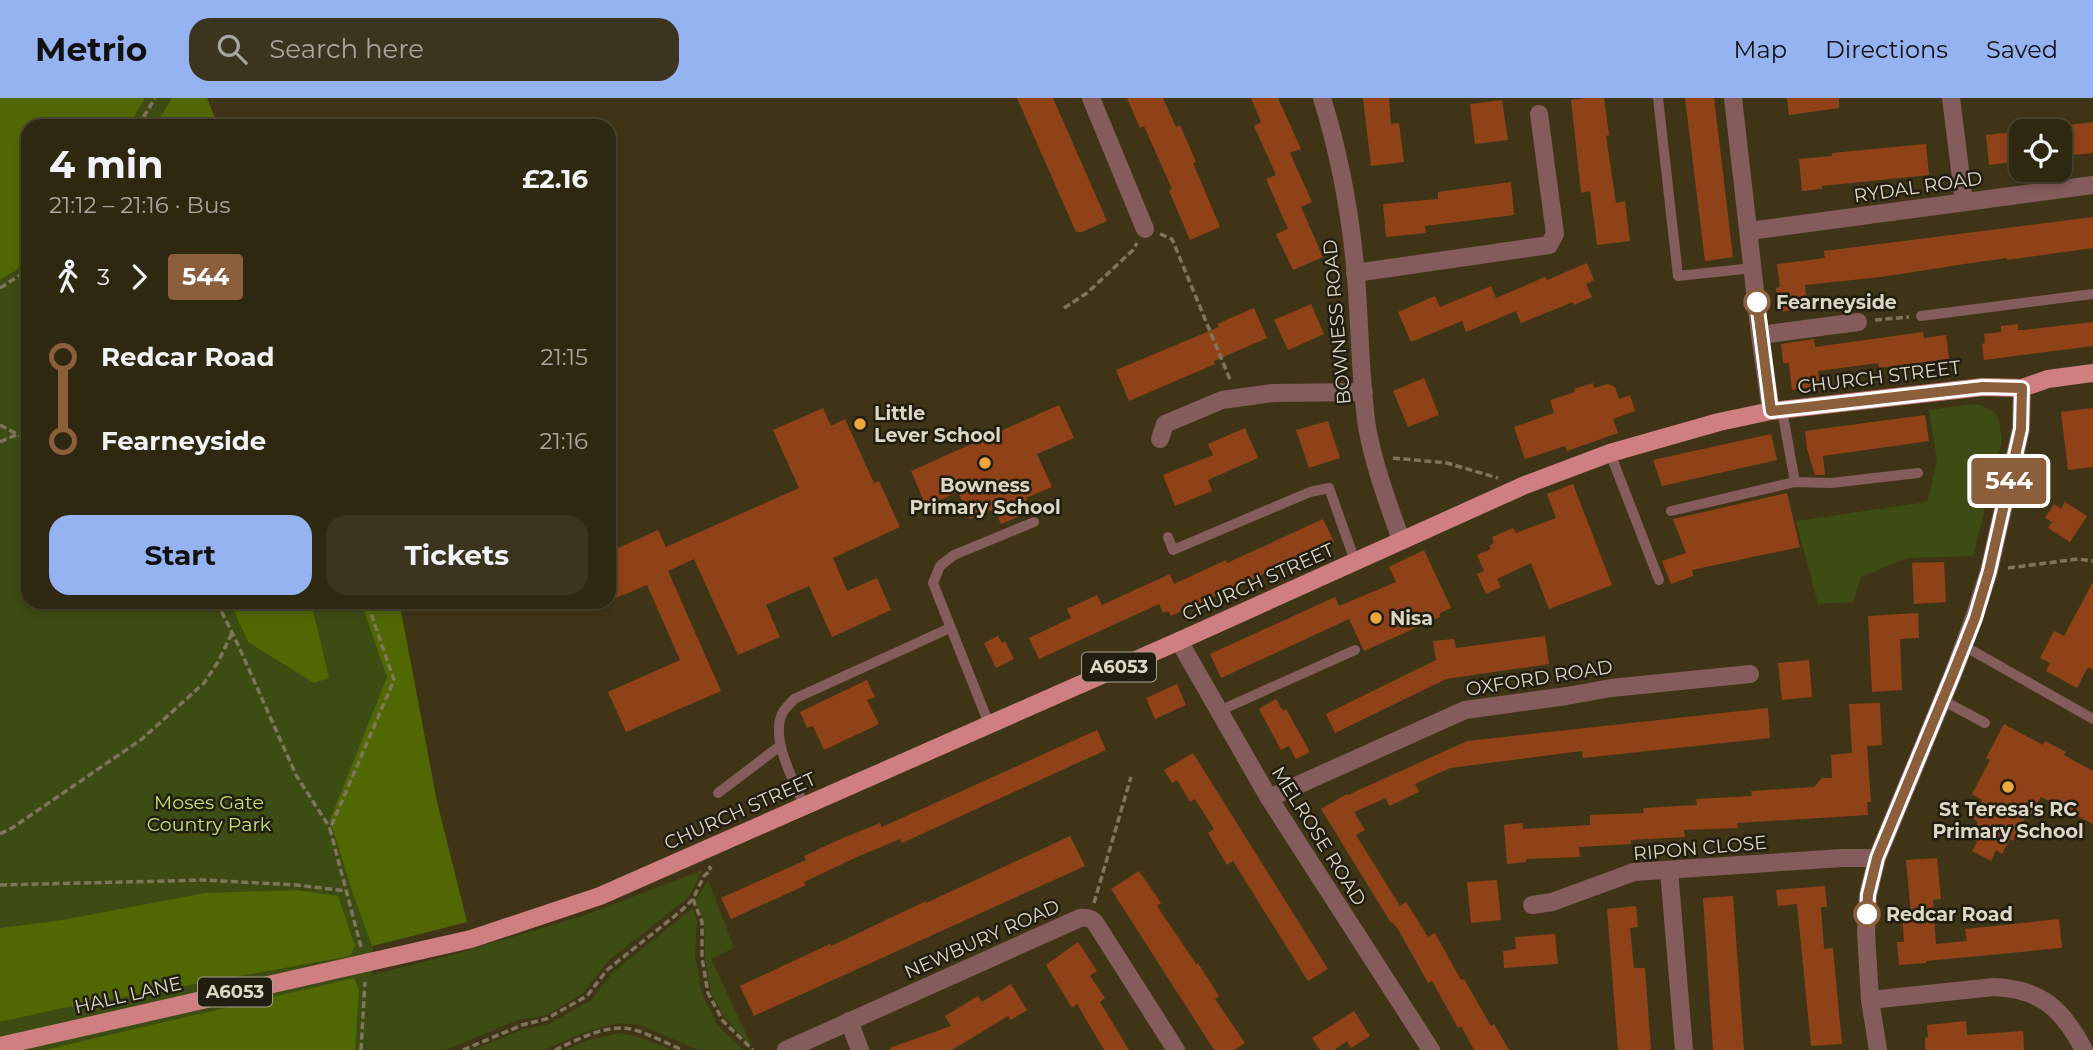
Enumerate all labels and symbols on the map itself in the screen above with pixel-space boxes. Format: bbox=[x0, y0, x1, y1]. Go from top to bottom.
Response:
street label: RYDAL ROAD bbox=[1852, 167, 1984, 207]
street label: BOWNESS ROAD bbox=[1318, 238, 1356, 406]
marker: Fearneyside bbox=[1744, 289, 1770, 315]
place label: Fearneyside bbox=[1776, 291, 1897, 314]
street label: CHURCH STREET bbox=[1796, 356, 1962, 398]
place label: Little Lever School bbox=[874, 402, 1001, 447]
marker: Little Lever School bbox=[852, 416, 868, 432]
marker: Bowness Primary School bbox=[977, 455, 993, 471]
line badge: 544 bbox=[1969, 458, 2049, 504]
place label: Bowness Primary School bbox=[909, 474, 1061, 519]
street label: CHURCH STREET bbox=[1178, 538, 1338, 626]
place label: Nisa bbox=[1390, 607, 1433, 630]
marker: Nisa bbox=[1368, 610, 1384, 626]
road number: A6053 bbox=[1082, 652, 1156, 682]
street label: OXFORD ROAD bbox=[1464, 655, 1614, 701]
street label: MELROSE ROAD bbox=[1267, 762, 1371, 910]
street label: CHURCH STREET bbox=[660, 767, 820, 855]
marker: St Teresa's RC Primary School bbox=[2000, 779, 2016, 795]
park label: Moses Gate Country Park bbox=[147, 791, 272, 836]
place label: St Teresa's RC Primary School bbox=[1932, 798, 2084, 843]
street label: RIPON CLOSE bbox=[1632, 831, 1768, 865]
street label: NEWBURY ROAD bbox=[901, 894, 1063, 984]
marker: Redcar Road bbox=[1854, 901, 1880, 927]
place label: Redcar Road bbox=[1886, 903, 2013, 926]
street label: HALL LANE bbox=[72, 971, 184, 1019]
road number: A6053 bbox=[198, 978, 272, 1006]

